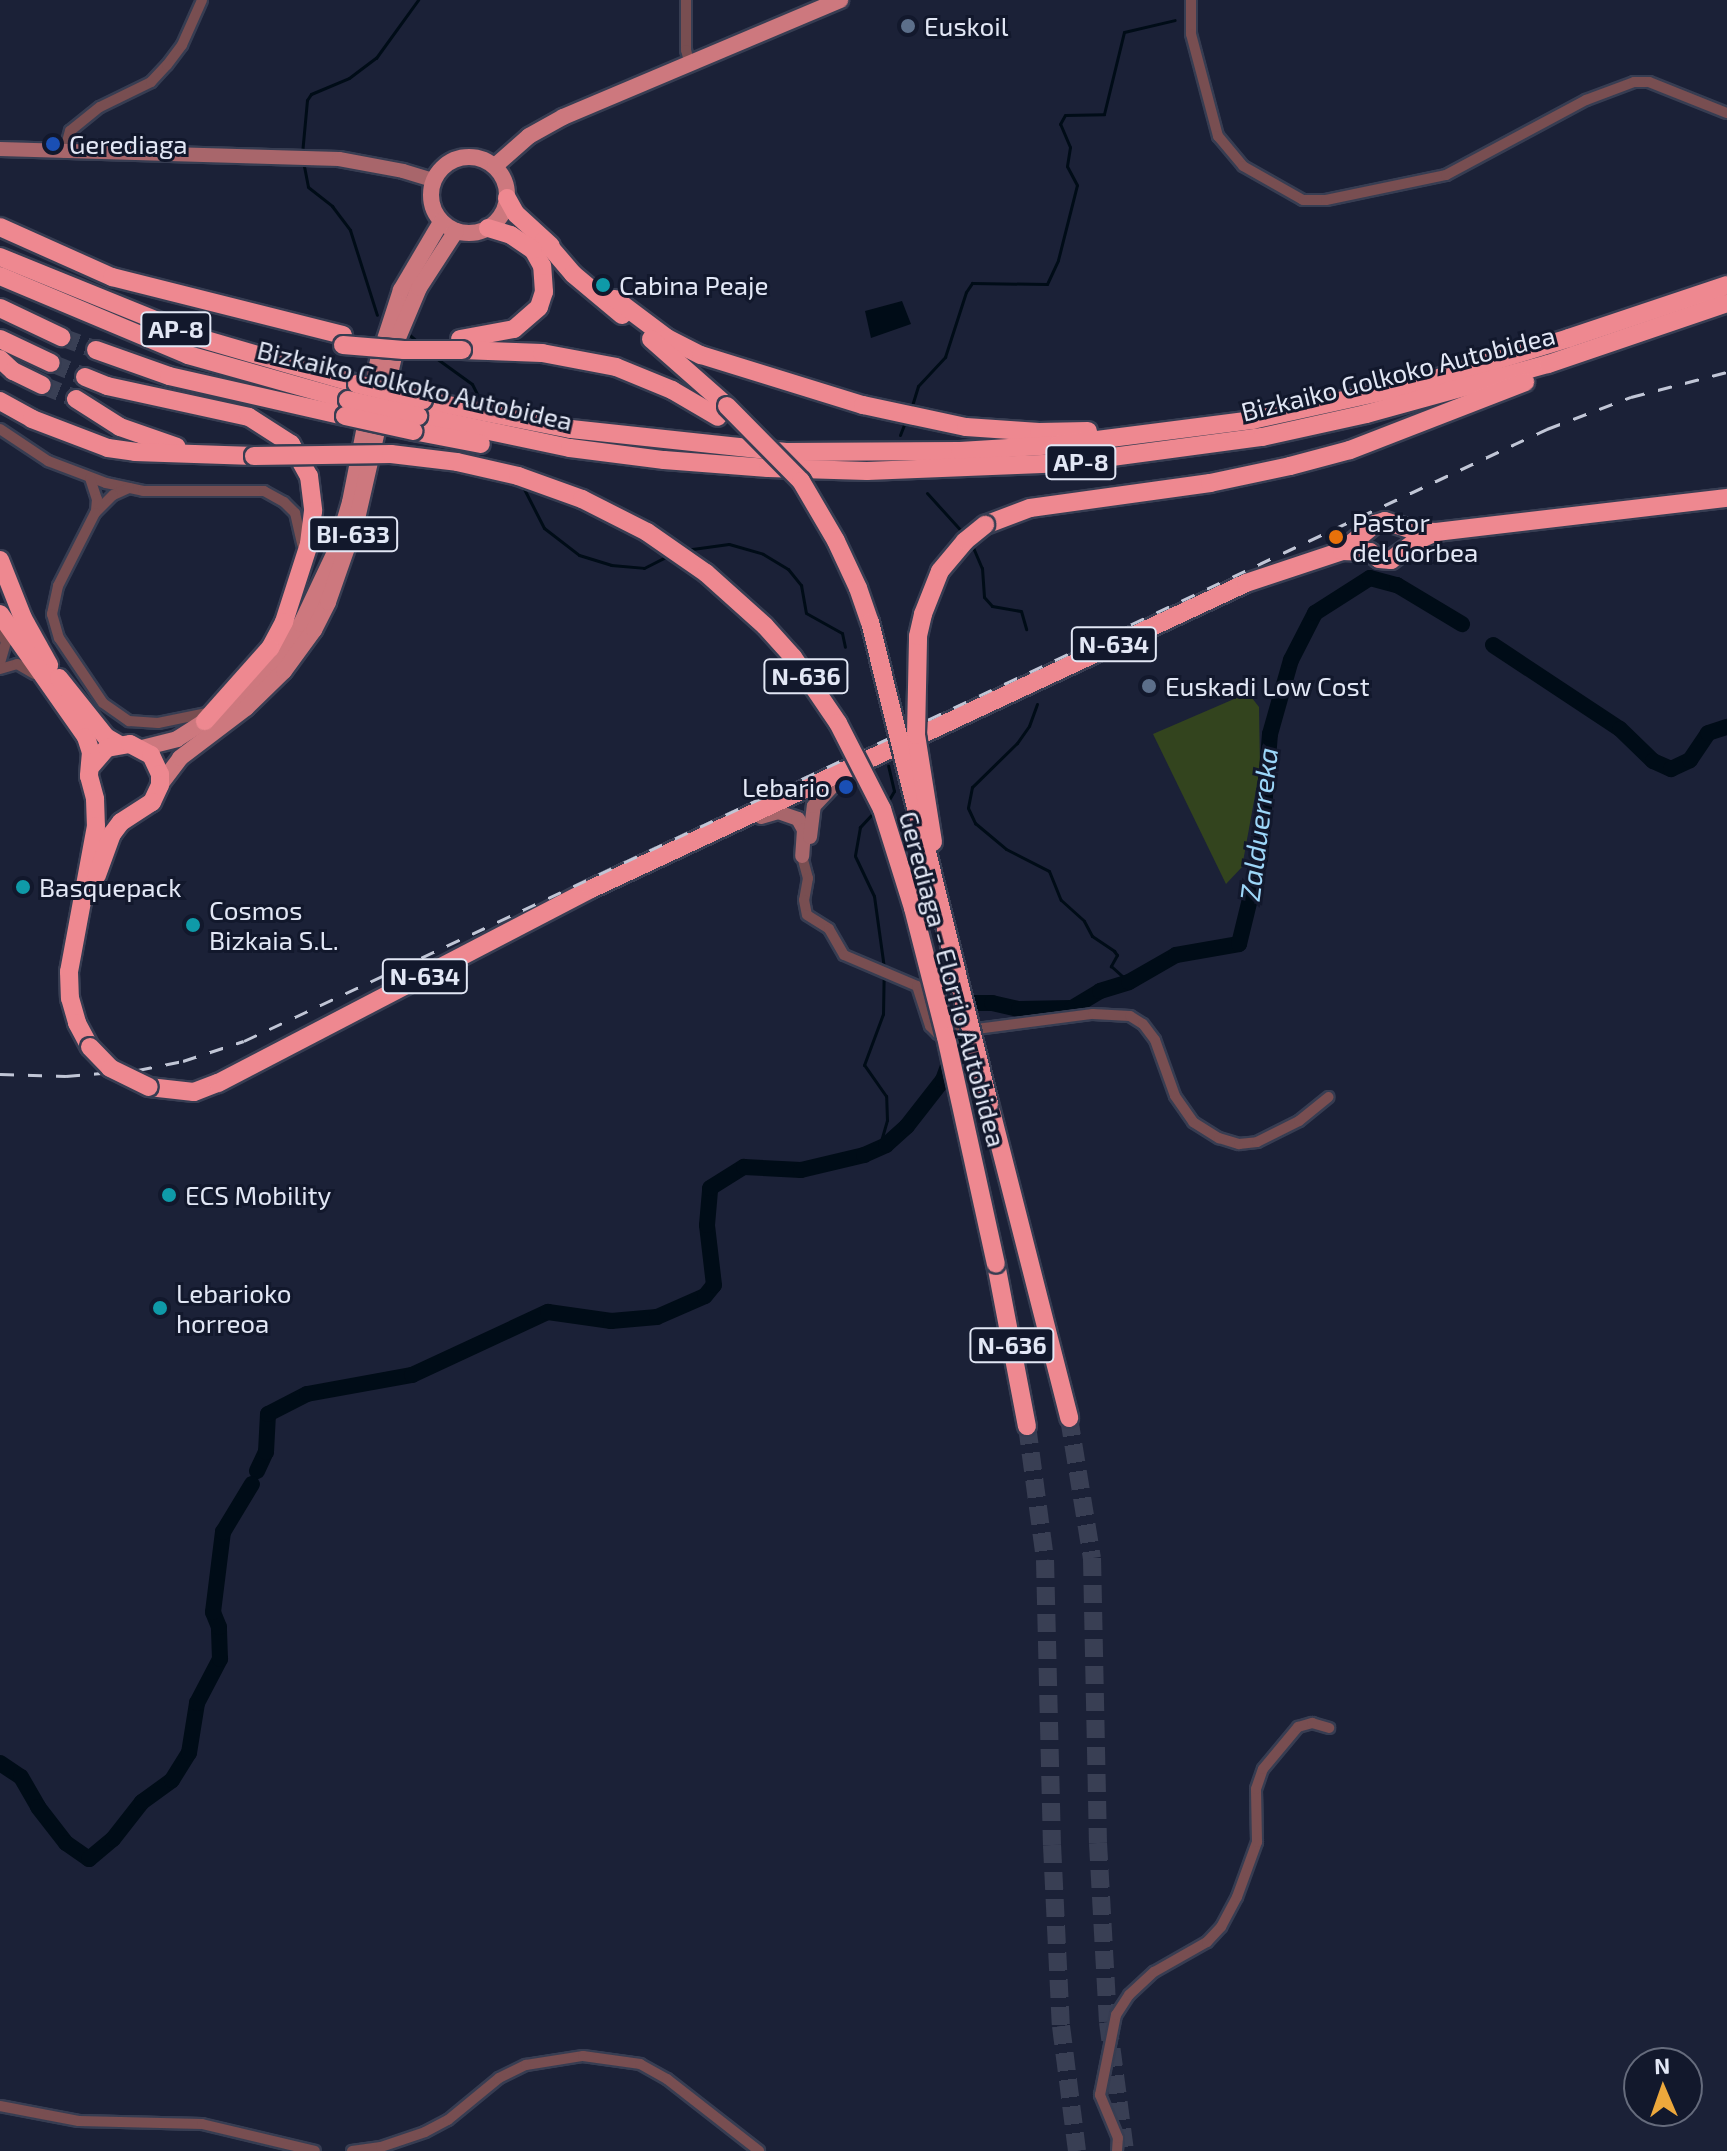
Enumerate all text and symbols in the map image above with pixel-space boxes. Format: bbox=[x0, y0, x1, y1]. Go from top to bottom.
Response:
place label: Euskoil bbox=[924, 10, 1008, 42]
marker: Euskoil bbox=[899, 17, 917, 35]
place label: Gerediaga bbox=[69, 128, 188, 160]
marker: Gerediaga bbox=[44, 135, 62, 153]
place label: Cabina Peaje bbox=[619, 269, 768, 301]
marker: Cabina Peaje bbox=[594, 276, 612, 294]
road number: AP-8 bbox=[140, 309, 212, 349]
street label: Bizkaiko Golkoko Autobidea bbox=[1237, 319, 1559, 427]
street label: Bizkaiko Golkoko Autobidea bbox=[254, 333, 576, 437]
road number: AP-8 bbox=[1045, 442, 1117, 482]
place label: Pastor del Gorbea bbox=[1352, 506, 1479, 568]
road number: BI-633 bbox=[307, 514, 399, 554]
marker: Pastor del Gorbea bbox=[1327, 528, 1345, 546]
road number: N-634 bbox=[1070, 624, 1158, 664]
road number: N-636 bbox=[762, 656, 850, 696]
place label: Euskadi Low Cost bbox=[1165, 670, 1370, 702]
marker: Euskadi Low Cost bbox=[1140, 677, 1158, 695]
water label: Zalduerreka bbox=[1232, 745, 1284, 903]
place label: Lebario bbox=[742, 771, 830, 803]
marker: Lebario bbox=[837, 778, 855, 796]
street label: Gerediaga - Elorrio Autobidea bbox=[893, 807, 1013, 1151]
place label: Basquepack bbox=[39, 871, 182, 903]
marker: Basquepack bbox=[14, 878, 32, 896]
place label: Cosmos Bizkaia S.L. bbox=[209, 894, 339, 956]
marker: Cosmos Bizkaia S.L. bbox=[184, 916, 202, 934]
road number: N-634 bbox=[381, 956, 469, 996]
place label: ECS Mobility bbox=[185, 1179, 331, 1211]
marker: ECS Mobility bbox=[160, 1186, 178, 1204]
place label: Lebarioko horreoa bbox=[176, 1277, 292, 1338]
marker: Lebarioko horreoa bbox=[151, 1299, 169, 1317]
road number: N-636 bbox=[968, 1325, 1056, 1365]
north arrow bbox=[1623, 2047, 1703, 2127]
text: N bbox=[1654, 2052, 1671, 2078]

